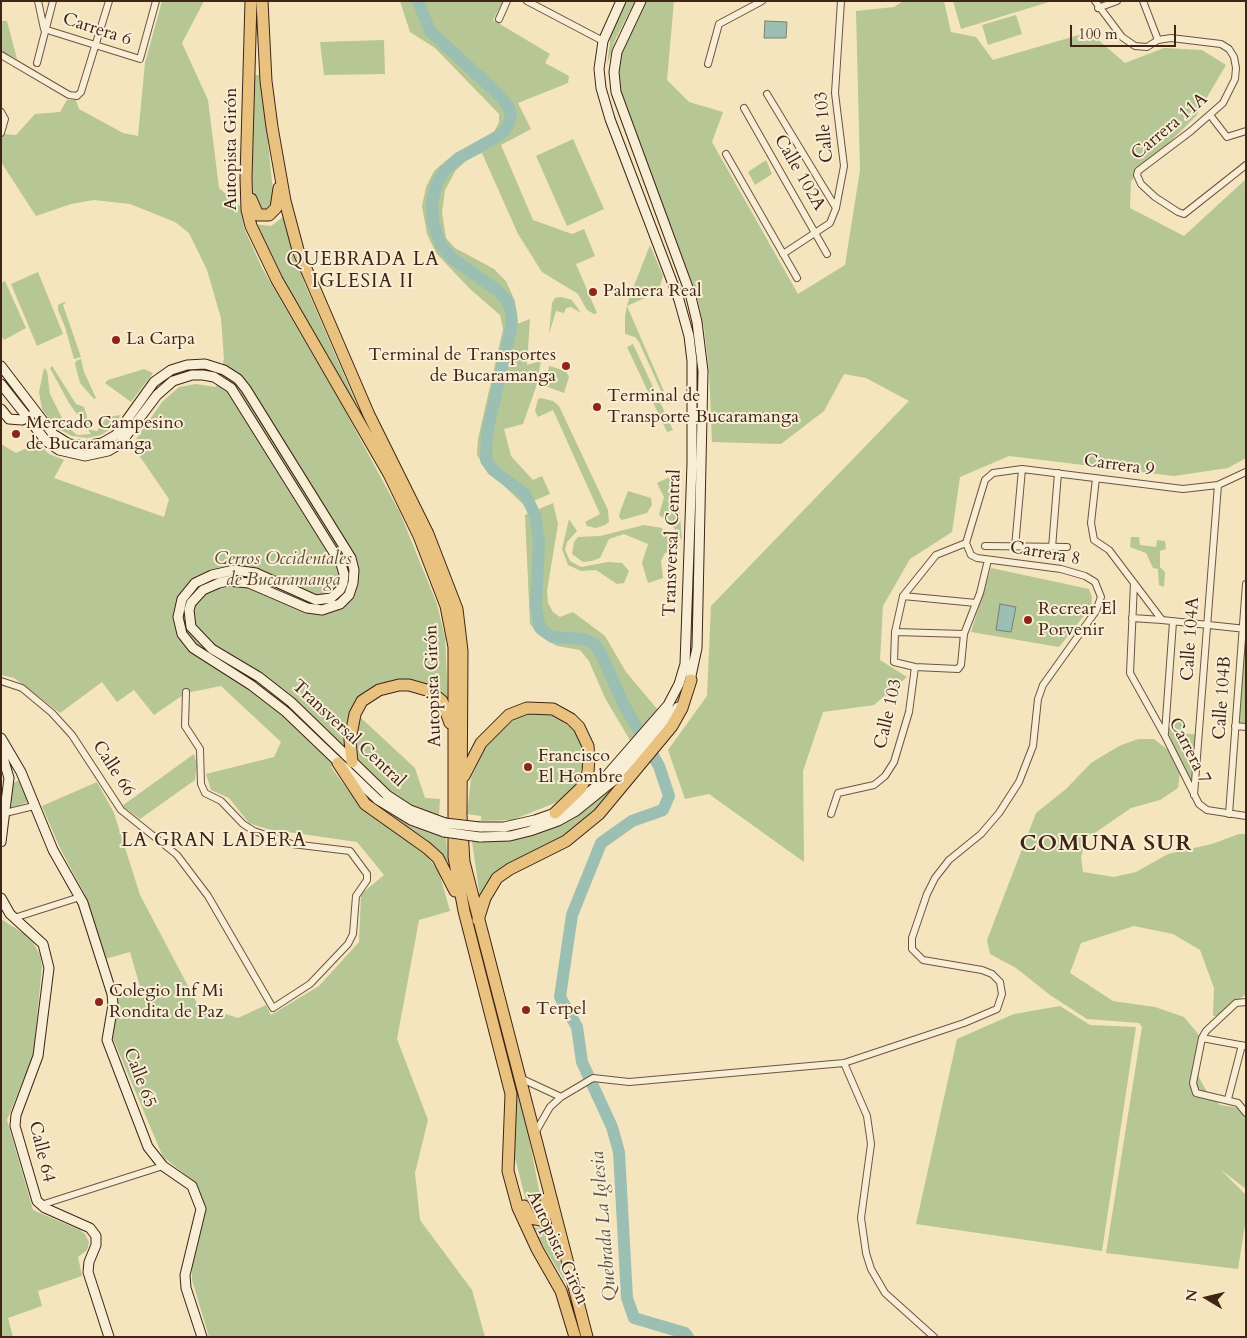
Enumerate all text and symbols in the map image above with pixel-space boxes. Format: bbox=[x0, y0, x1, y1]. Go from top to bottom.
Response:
street label: Carrera 6 bbox=[60, 9, 134, 51]
scale bar bbox=[1072, 15, 1178, 47]
text: 100 m bbox=[1078, 24, 1118, 44]
street label: Autopista Girón bbox=[221, 88, 243, 210]
street label: Carrera 11A bbox=[1127, 89, 1213, 165]
street label: Calle 103 bbox=[811, 91, 839, 163]
street label: Calle 102A bbox=[769, 131, 829, 215]
district label: QUEBRADA LA IGLESIA II bbox=[285, 250, 441, 294]
place label: Palmera Real bbox=[603, 281, 702, 303]
marker: Palmera Real bbox=[587, 286, 599, 298]
place label: La Carpa bbox=[126, 329, 195, 351]
marker: La Carpa bbox=[110, 334, 122, 346]
place label: Terminal de Transportes de Bucaramanga bbox=[368, 345, 556, 388]
marker: Terminal de Transportes de Bucaramanga bbox=[560, 360, 572, 372]
place label: Terminal de Transporte Bucaramanga bbox=[607, 386, 799, 428]
marker: Terminal de Transporte Bucaramanga bbox=[591, 401, 603, 413]
place label: Mercado Campesino de Bucaramanga bbox=[26, 413, 183, 456]
marker: Mercado Campesino de Bucaramanga bbox=[10, 428, 22, 440]
street label: Carrera 9 bbox=[1082, 450, 1156, 482]
street label: Transversal Central bbox=[660, 469, 686, 617]
street label: Carrera 8 bbox=[1008, 537, 1082, 571]
park label: Cerros Occidentales de Bucaramanga bbox=[214, 549, 352, 592]
street label: Calle 104A bbox=[1177, 596, 1205, 682]
place label: Recrear El Porvenir bbox=[1038, 599, 1116, 642]
marker: Recrear El Porvenir bbox=[1022, 614, 1034, 626]
street label: Autopista Girón bbox=[421, 624, 447, 748]
street label: Calle 104B bbox=[1209, 656, 1237, 740]
street label: Transversal Central bbox=[287, 676, 409, 792]
street label: Calle 103 bbox=[870, 677, 908, 751]
street label: Carrera 7 bbox=[1163, 714, 1215, 788]
street label: Calle 66 bbox=[87, 737, 139, 801]
place label: Francisco El Hombre bbox=[538, 746, 623, 789]
marker: Francisco El Hombre bbox=[522, 761, 534, 773]
district label: LA GRAN LADERA bbox=[119, 831, 309, 853]
district label: COMUNA SUR bbox=[1018, 832, 1194, 858]
place label: Colegio Inf Mi Rondita de Paz bbox=[109, 981, 224, 1024]
marker: Colegio Inf Mi Rondita de Paz bbox=[93, 996, 105, 1008]
place label: Terpel bbox=[536, 999, 586, 1021]
marker: Terpel bbox=[520, 1004, 532, 1016]
street label: Calle 65 bbox=[118, 1045, 160, 1111]
street label: Calle 64 bbox=[23, 1119, 59, 1185]
water label: Quebrada La Iglesia bbox=[587, 1150, 623, 1302]
street label: Autopista Girón bbox=[521, 1188, 593, 1308]
north arrow bbox=[1182, 1273, 1232, 1323]
text: N bbox=[1181, 1288, 1202, 1303]

